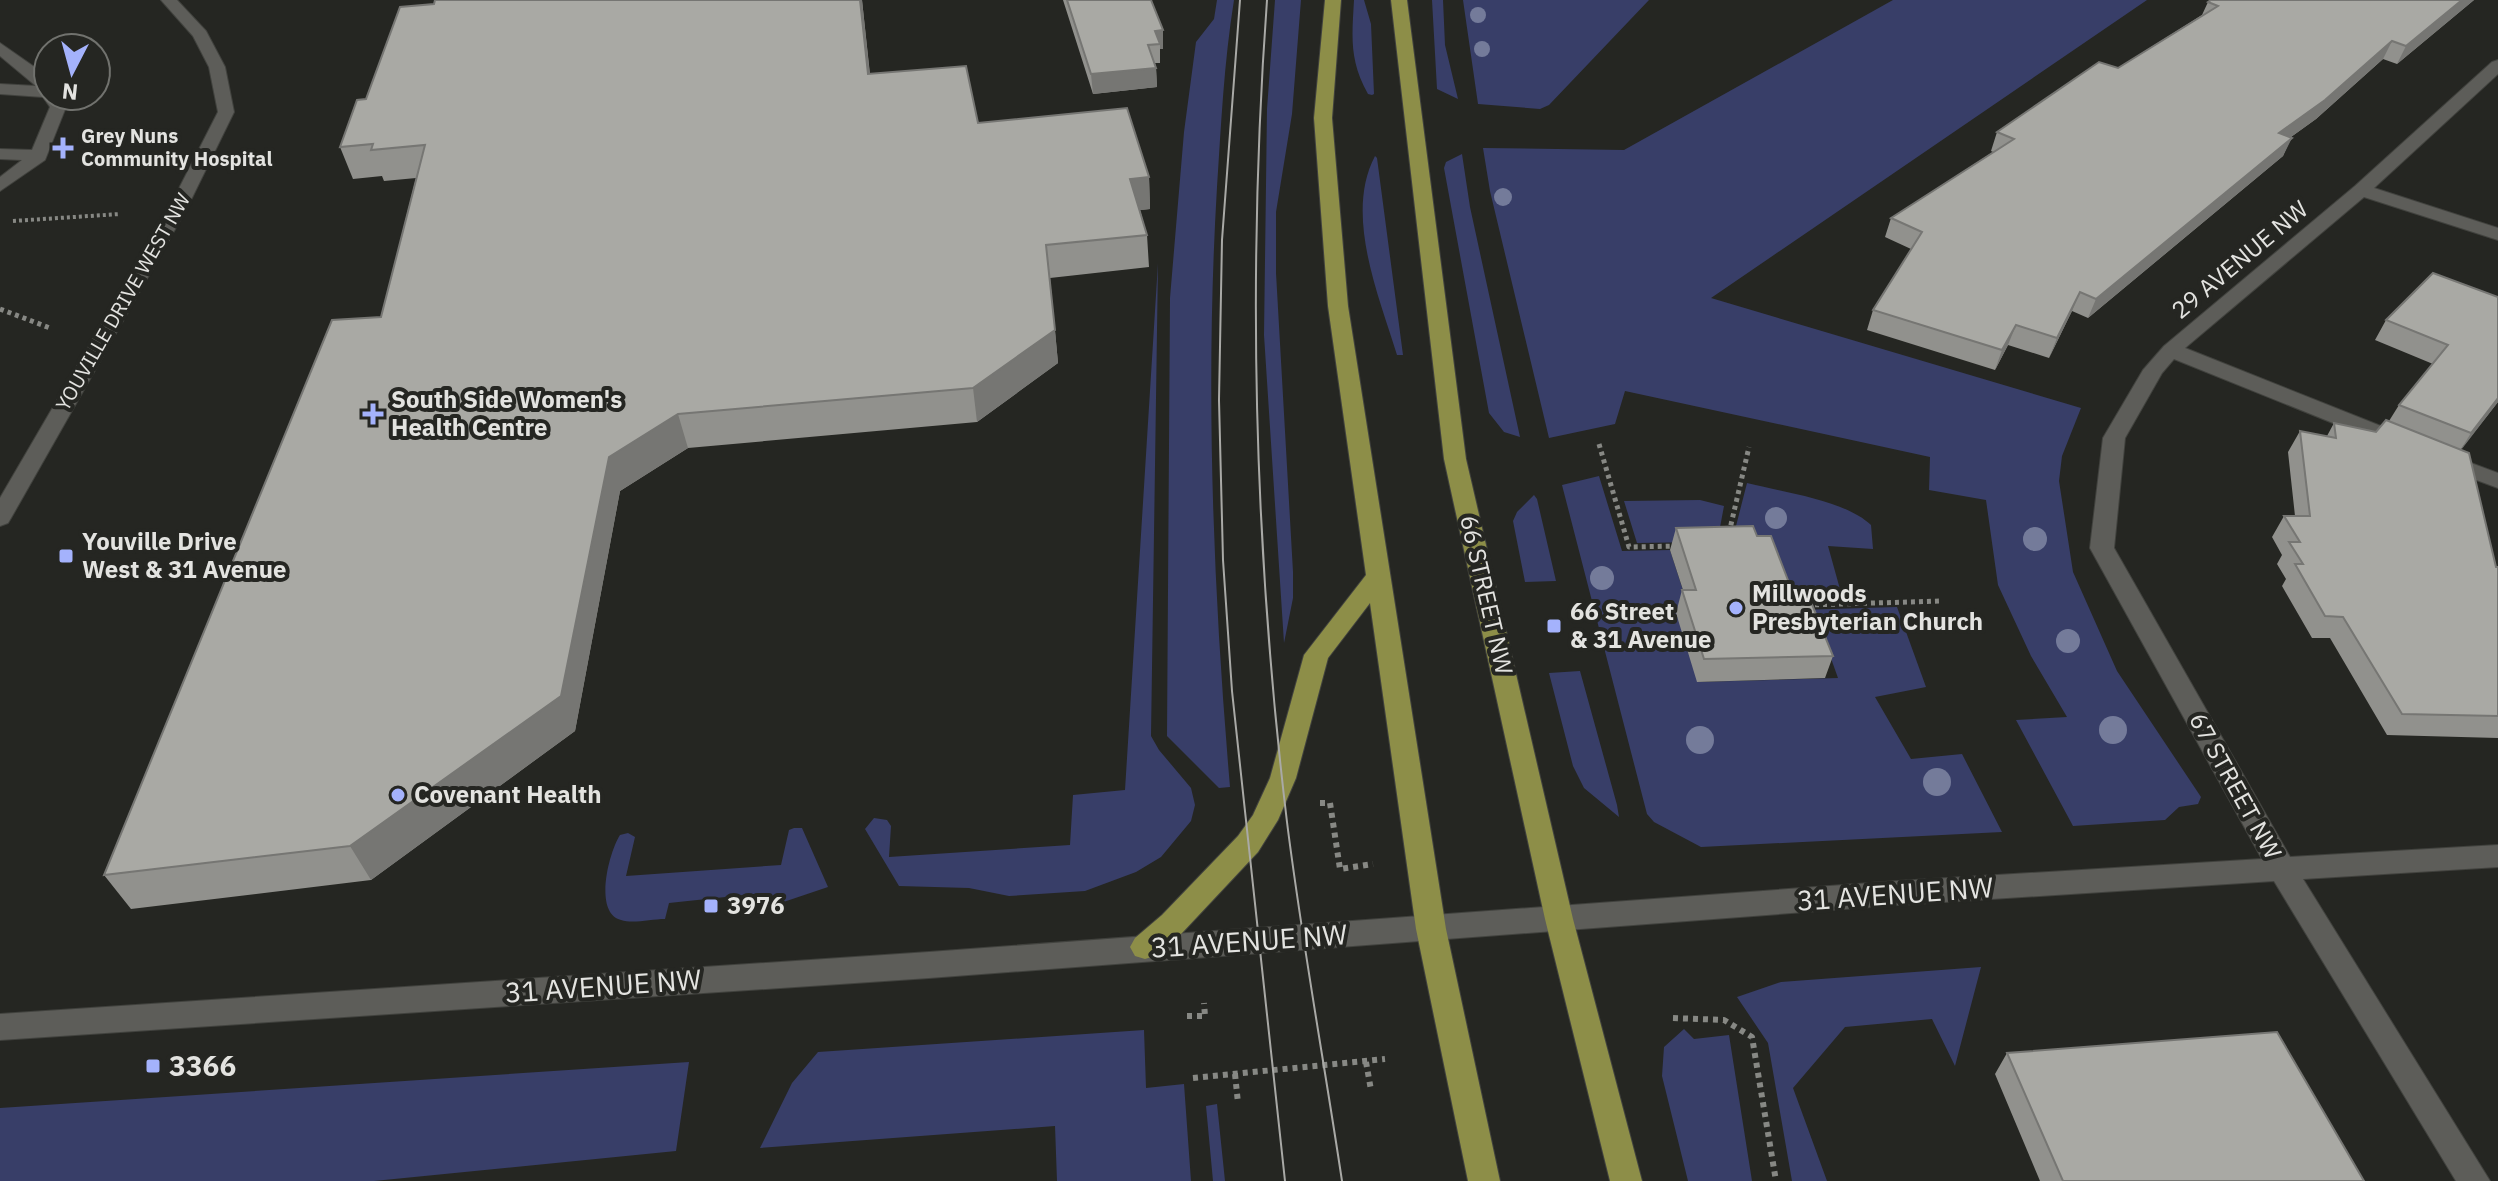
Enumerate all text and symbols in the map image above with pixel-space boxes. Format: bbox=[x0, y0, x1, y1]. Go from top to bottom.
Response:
north arrow bbox=[32, 32, 112, 112]
text: N bbox=[60, 77, 79, 108]
place label: Grey Nuns Community Hospital bbox=[81, 122, 273, 172]
marker: Grey Nuns Community Hospital bbox=[52, 137, 74, 159]
street label: YOUVILLE DRIVE WEST NW bbox=[49, 188, 196, 416]
street label: 29 AVENUE NW bbox=[2164, 193, 2314, 326]
place label: South Side Women's Health Centre bbox=[391, 383, 622, 443]
marker: South Side Women's Health Centre bbox=[362, 403, 384, 425]
street label: 66 STREET NW bbox=[1453, 512, 1521, 678]
place label: Youville Drive West & 31 Avenue bbox=[82, 525, 286, 585]
marker: Youville Drive West & 31 Avenue bbox=[57, 547, 75, 565]
place label: Millwoods Presbyterian Church bbox=[1752, 577, 1983, 637]
place label: 66 Street & 31 Avenue bbox=[1570, 595, 1711, 655]
marker: Millwoods Presbyterian Church bbox=[1727, 599, 1745, 617]
marker: 66 Street & 31 Avenue bbox=[1545, 617, 1563, 635]
street label: 67 STREET NW bbox=[2182, 707, 2289, 865]
place label: Covenant Health bbox=[414, 778, 601, 810]
marker: Covenant Health bbox=[389, 786, 407, 804]
street label: 31 AVENUE NW bbox=[1795, 868, 1994, 919]
place label: 3976 bbox=[727, 889, 785, 921]
marker: 3976 bbox=[702, 897, 720, 915]
street label: 31 AVENUE NW bbox=[1149, 915, 1348, 966]
street label: 31 AVENUE NW bbox=[503, 960, 702, 1011]
place label: 3366 bbox=[169, 1047, 236, 1084]
marker: 3366 bbox=[144, 1057, 162, 1075]

